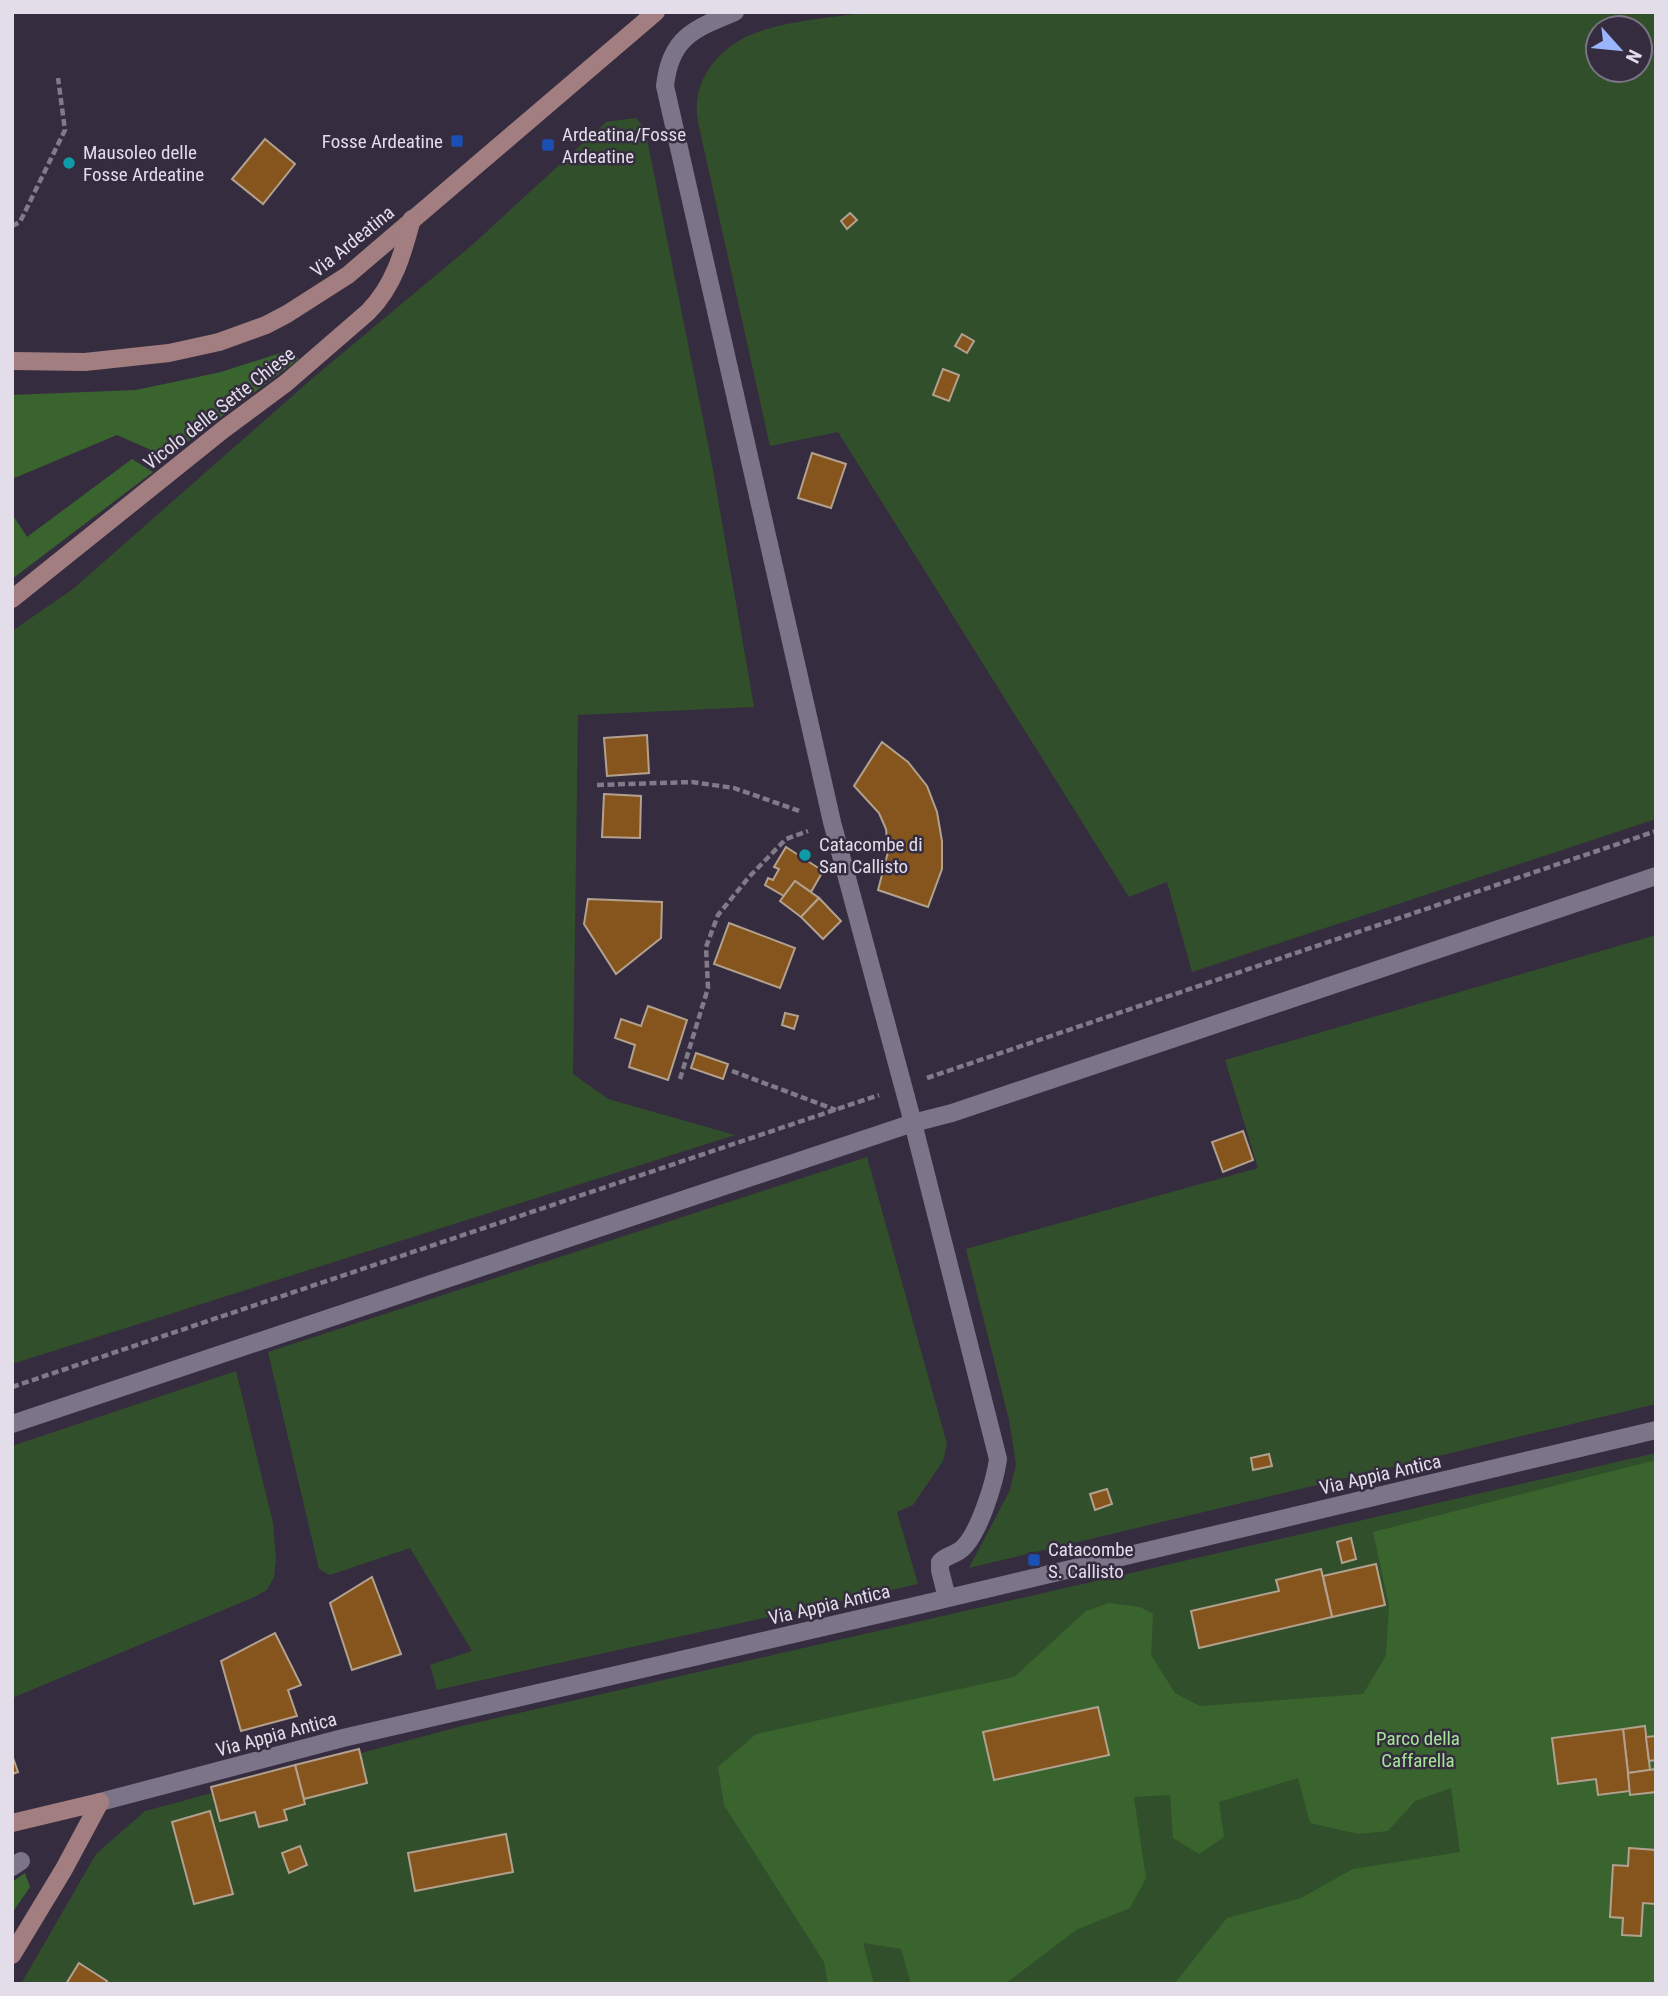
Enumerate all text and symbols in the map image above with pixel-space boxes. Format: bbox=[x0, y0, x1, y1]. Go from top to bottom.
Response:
north arrow bbox=[1584, 14, 1654, 84]
text: N bbox=[1621, 46, 1647, 67]
place label: Ardeatina/Fosse Ardeatine bbox=[562, 123, 686, 168]
place label: Fosse Ardeatine bbox=[322, 130, 443, 153]
marker: Fosse Ardeatine bbox=[449, 133, 465, 149]
marker: Ardeatina/Fosse Ardeatine bbox=[540, 137, 556, 153]
place label: Mausoleo delle Fosse Ardeatine bbox=[83, 141, 204, 186]
marker: Mausoleo delle Fosse Ardeatine bbox=[61, 155, 77, 171]
street label: Via Ardeatina bbox=[306, 201, 399, 282]
street label: Vicolo delle Sette Chiese bbox=[139, 342, 300, 475]
place label: Catacombe di San Callisto bbox=[819, 833, 923, 878]
marker: Catacombe di San Callisto bbox=[797, 847, 813, 863]
street label: Via Appia Antica bbox=[1317, 1449, 1443, 1500]
place label: Catacombe S. Callisto bbox=[1048, 1538, 1134, 1583]
marker: Catacombe S. Callisto bbox=[1026, 1552, 1042, 1568]
street label: Via Appia Antica bbox=[766, 1579, 892, 1630]
street label: Via Appia Antica bbox=[213, 1707, 339, 1762]
park label: Parco della Caffarella bbox=[1376, 1727, 1460, 1772]

